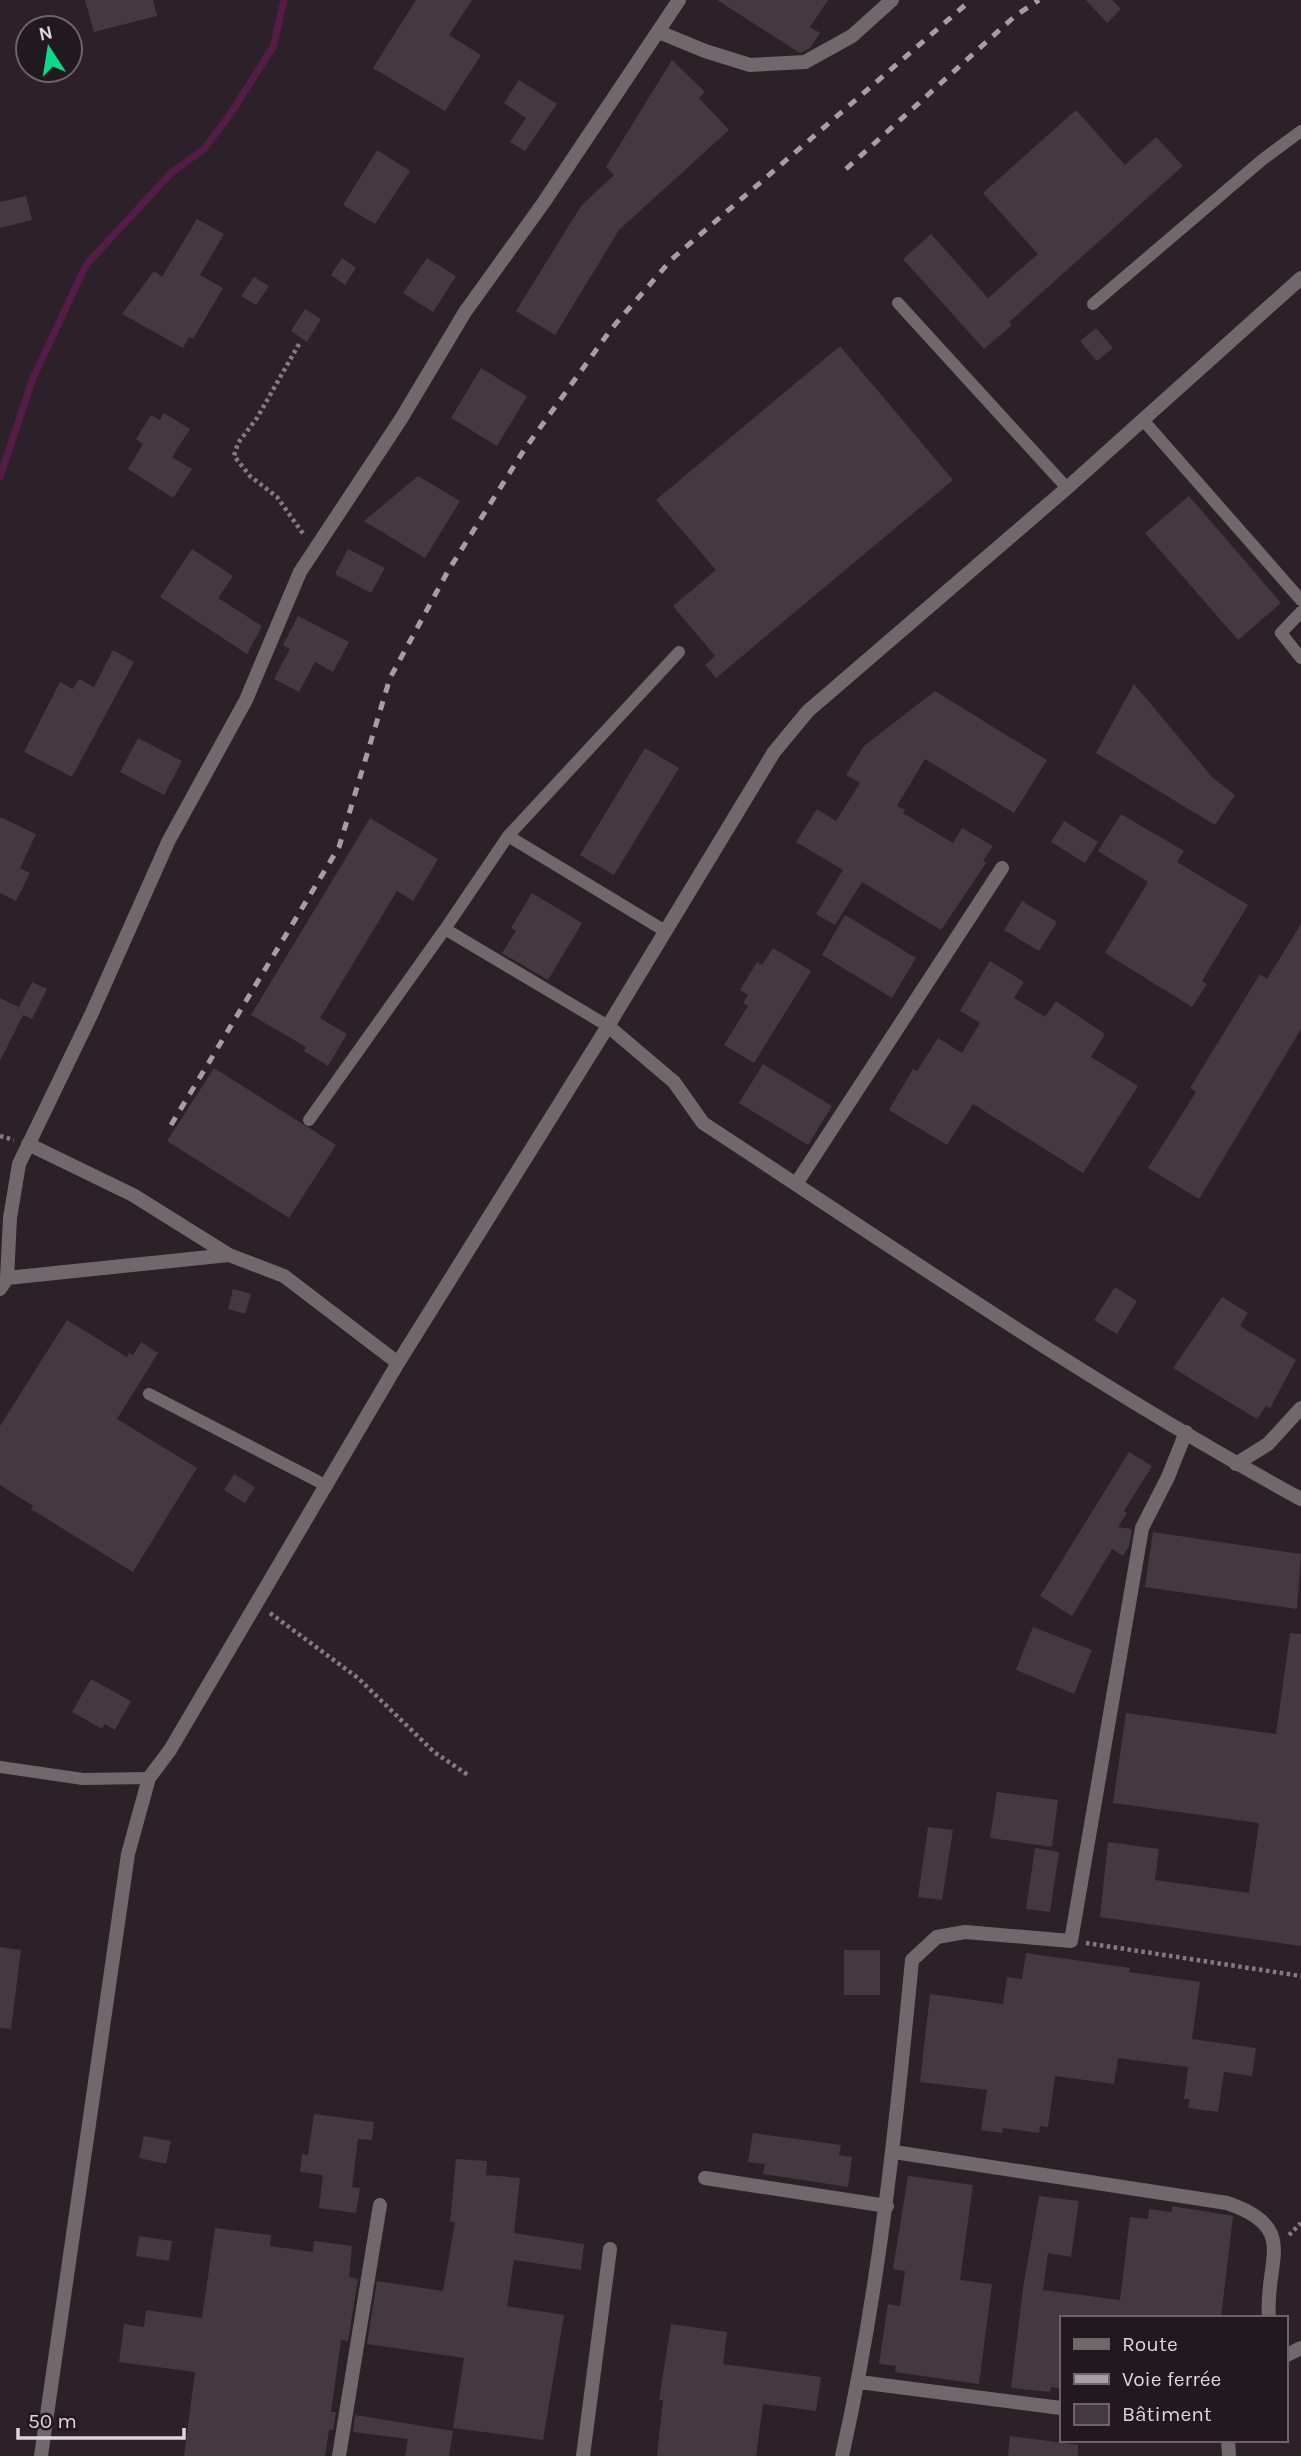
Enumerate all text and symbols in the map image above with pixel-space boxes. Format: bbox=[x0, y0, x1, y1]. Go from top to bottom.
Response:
north arrow bbox=[14, 14, 84, 84]
text: N bbox=[37, 21, 55, 46]
legend bbox=[1060, 2316, 1287, 2442]
text: Route bbox=[1122, 2332, 1178, 2356]
text: Voie ferrée bbox=[1122, 2367, 1221, 2391]
scale bar bbox=[18, 2396, 184, 2440]
text: Bâtiment bbox=[1122, 2402, 1212, 2426]
text: 50 m bbox=[28, 2409, 77, 2433]

